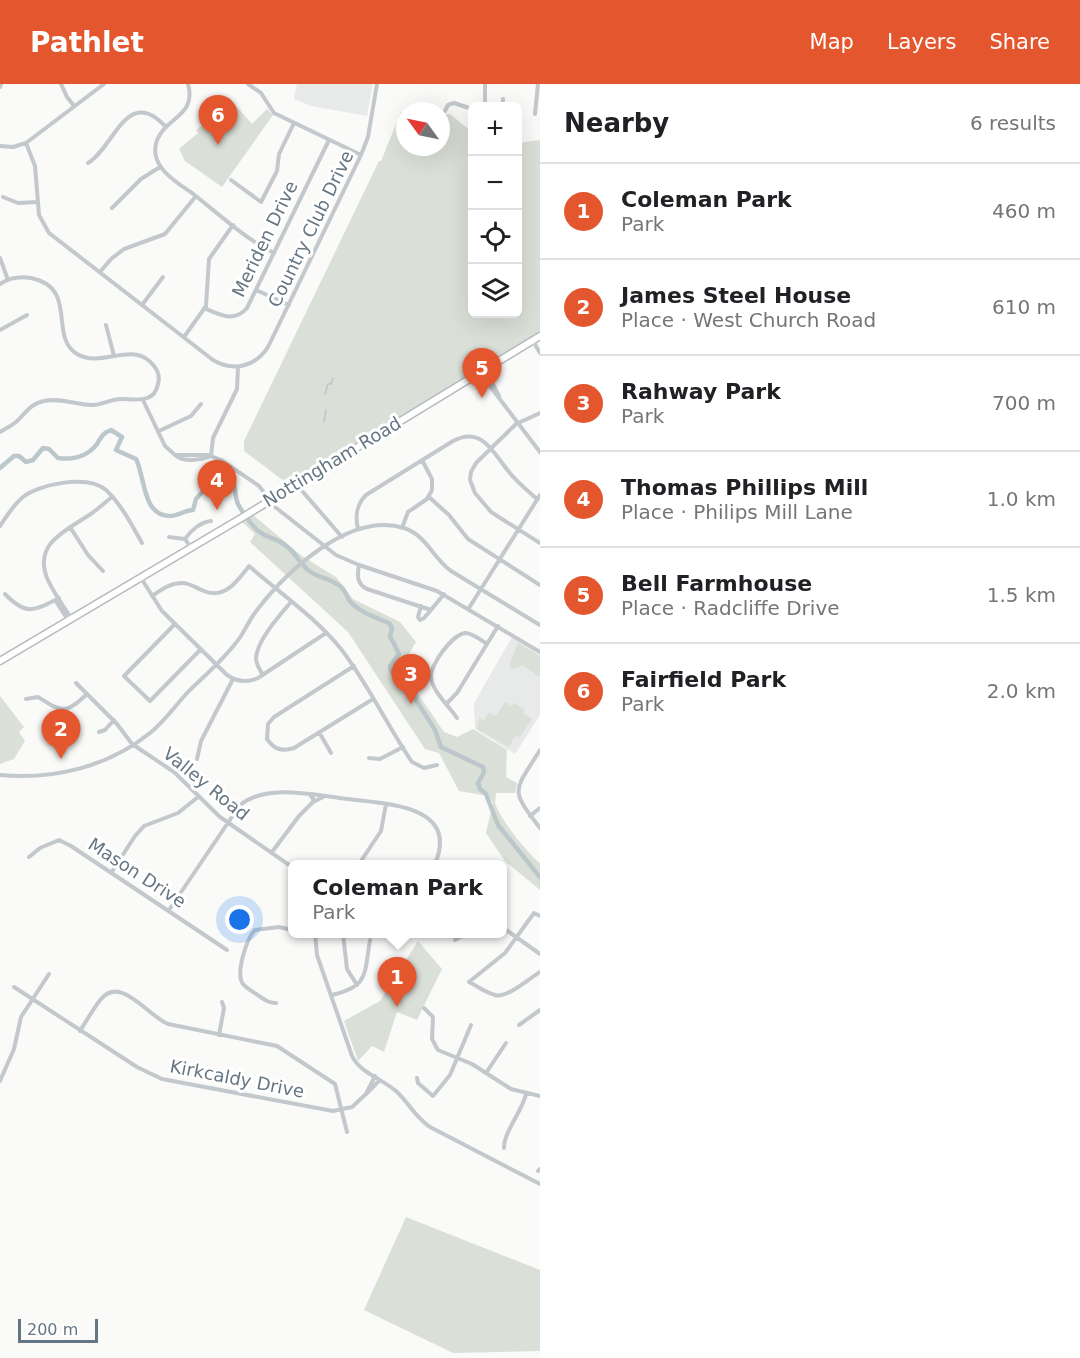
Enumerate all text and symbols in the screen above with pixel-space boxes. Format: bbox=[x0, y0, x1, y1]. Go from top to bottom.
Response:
text: Pathlet bbox=[30, 26, 144, 59]
text: Map bbox=[810, 30, 854, 54]
text: Layers bbox=[887, 30, 956, 54]
text: Share bbox=[989, 30, 1050, 54]
pin: 6 bbox=[198, 95, 238, 145]
north arrow bbox=[396, 102, 450, 156]
map controls bbox=[468, 102, 522, 318]
button: + bbox=[468, 102, 522, 156]
text: Nearby bbox=[564, 108, 669, 138]
text: 6 results bbox=[970, 111, 1056, 135]
street label: Country Club Drive bbox=[264, 147, 358, 310]
button: − bbox=[468, 156, 522, 210]
street label: Meriden Drive bbox=[227, 177, 302, 300]
text: Coleman Park bbox=[621, 187, 792, 212]
text: 1 bbox=[577, 199, 590, 223]
text: 460 m bbox=[992, 199, 1056, 223]
button: locate bbox=[468, 210, 522, 264]
text: Park bbox=[621, 212, 664, 236]
button: layers bbox=[468, 264, 522, 318]
text: James Steel House bbox=[621, 283, 851, 308]
text: 2 bbox=[577, 295, 590, 319]
text: 610 m bbox=[992, 295, 1056, 319]
text: Place · West Church Road bbox=[621, 308, 876, 332]
pin: 5 bbox=[462, 348, 502, 398]
text: Rahway Park bbox=[621, 379, 781, 404]
text: 3 bbox=[577, 391, 590, 415]
text: 700 m bbox=[992, 391, 1056, 415]
text: Park bbox=[621, 404, 664, 428]
street label: Nottingham Road bbox=[259, 412, 405, 511]
pin: 4 bbox=[198, 460, 236, 510]
text: Thomas Phillips Mill bbox=[621, 475, 868, 500]
text: 4 bbox=[577, 487, 590, 511]
text: 1.0 km bbox=[987, 487, 1056, 511]
text: Place · Philips Mill Lane bbox=[621, 500, 853, 524]
text: Bell Farmhouse bbox=[621, 571, 812, 596]
text: 5 bbox=[577, 583, 590, 607]
text: 1.5 km bbox=[987, 583, 1056, 607]
text: Place · Radcliffe Drive bbox=[621, 596, 840, 620]
pin: 3 bbox=[392, 654, 430, 704]
text: Fairfield Park bbox=[621, 667, 786, 692]
text: 6 bbox=[577, 679, 590, 703]
text: 2.0 km bbox=[987, 679, 1056, 703]
text: Park bbox=[621, 692, 664, 716]
pin: 2 bbox=[42, 710, 80, 759]
street label: Valley Road bbox=[159, 743, 254, 825]
street label: Mason Drive bbox=[85, 833, 190, 912]
popup bbox=[288, 860, 507, 938]
text: Coleman Park bbox=[312, 875, 483, 900]
text: Park bbox=[312, 900, 355, 924]
your location bbox=[225, 905, 254, 934]
pin: 1 bbox=[378, 958, 416, 1007]
street label: Kirkcaldy Drive bbox=[168, 1055, 306, 1102]
scale bar bbox=[18, 1316, 98, 1344]
text: 200 m bbox=[27, 1320, 78, 1339]

